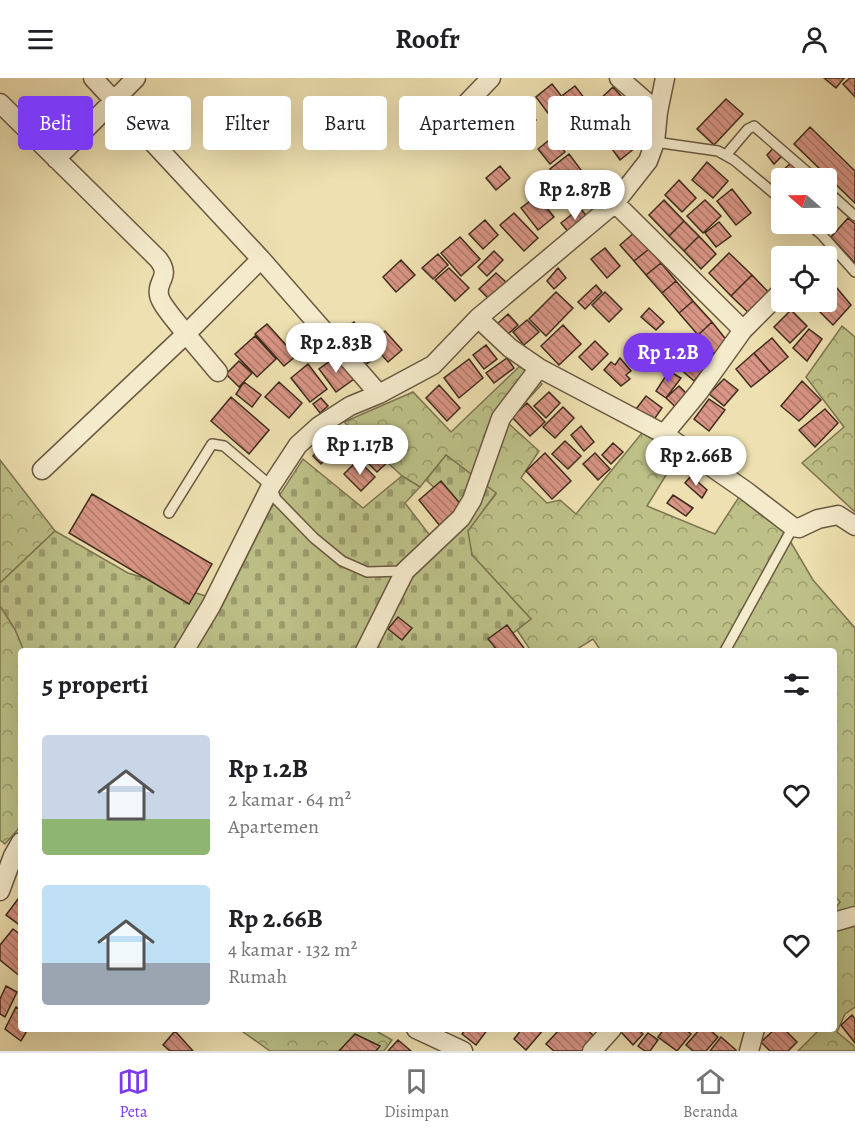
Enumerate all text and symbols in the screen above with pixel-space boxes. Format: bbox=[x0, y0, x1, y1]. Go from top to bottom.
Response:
text: Roofr bbox=[395, 21, 460, 57]
icon: menu bbox=[24, 23, 57, 56]
icon: person bbox=[798, 23, 831, 56]
chip: Beli bbox=[18, 96, 93, 150]
chip: Sewa bbox=[105, 96, 191, 150]
chip: Filter bbox=[203, 96, 291, 150]
chip: Baru bbox=[303, 96, 387, 150]
chip: Apartemen bbox=[399, 96, 536, 150]
chip: Rumah bbox=[548, 96, 652, 150]
north arrow bbox=[771, 168, 837, 234]
map controls bbox=[771, 168, 837, 312]
pin: Rp 2.87B bbox=[513, 170, 637, 221]
text: Rp 2.87B bbox=[539, 176, 611, 203]
button: locate bbox=[771, 246, 837, 312]
pin: Rp 2.83B bbox=[274, 323, 398, 374]
text: Rp 2.83B bbox=[300, 329, 372, 356]
pin: Rp 1.2B bbox=[613, 333, 723, 384]
text: Rp 1.2B bbox=[637, 339, 699, 366]
pin: Rp 1.17B bbox=[298, 425, 422, 476]
text: Rp 1.17B bbox=[326, 431, 394, 458]
pin: Rp 2.66B bbox=[634, 436, 758, 487]
text: Rp 2.66B bbox=[659, 442, 733, 469]
text: 5 properti bbox=[42, 667, 148, 702]
icon: filters bbox=[780, 668, 813, 701]
text: Rp 1.2B bbox=[228, 751, 308, 786]
icon: home bbox=[90, 759, 162, 831]
icon: heart bbox=[780, 779, 813, 812]
text: 2 kamar · 64 m² bbox=[228, 786, 351, 813]
text: Apartemen bbox=[228, 813, 319, 840]
text: Rp 2.66B bbox=[228, 901, 323, 936]
icon: home bbox=[90, 909, 162, 981]
icon: heart bbox=[780, 929, 813, 962]
text: 4 kamar · 132 m² bbox=[228, 936, 357, 963]
text: Rumah bbox=[228, 963, 287, 990]
tab: Peta bbox=[117, 1065, 150, 1123]
tab: Disimpan bbox=[384, 1065, 449, 1123]
tab: Beranda bbox=[683, 1065, 738, 1123]

